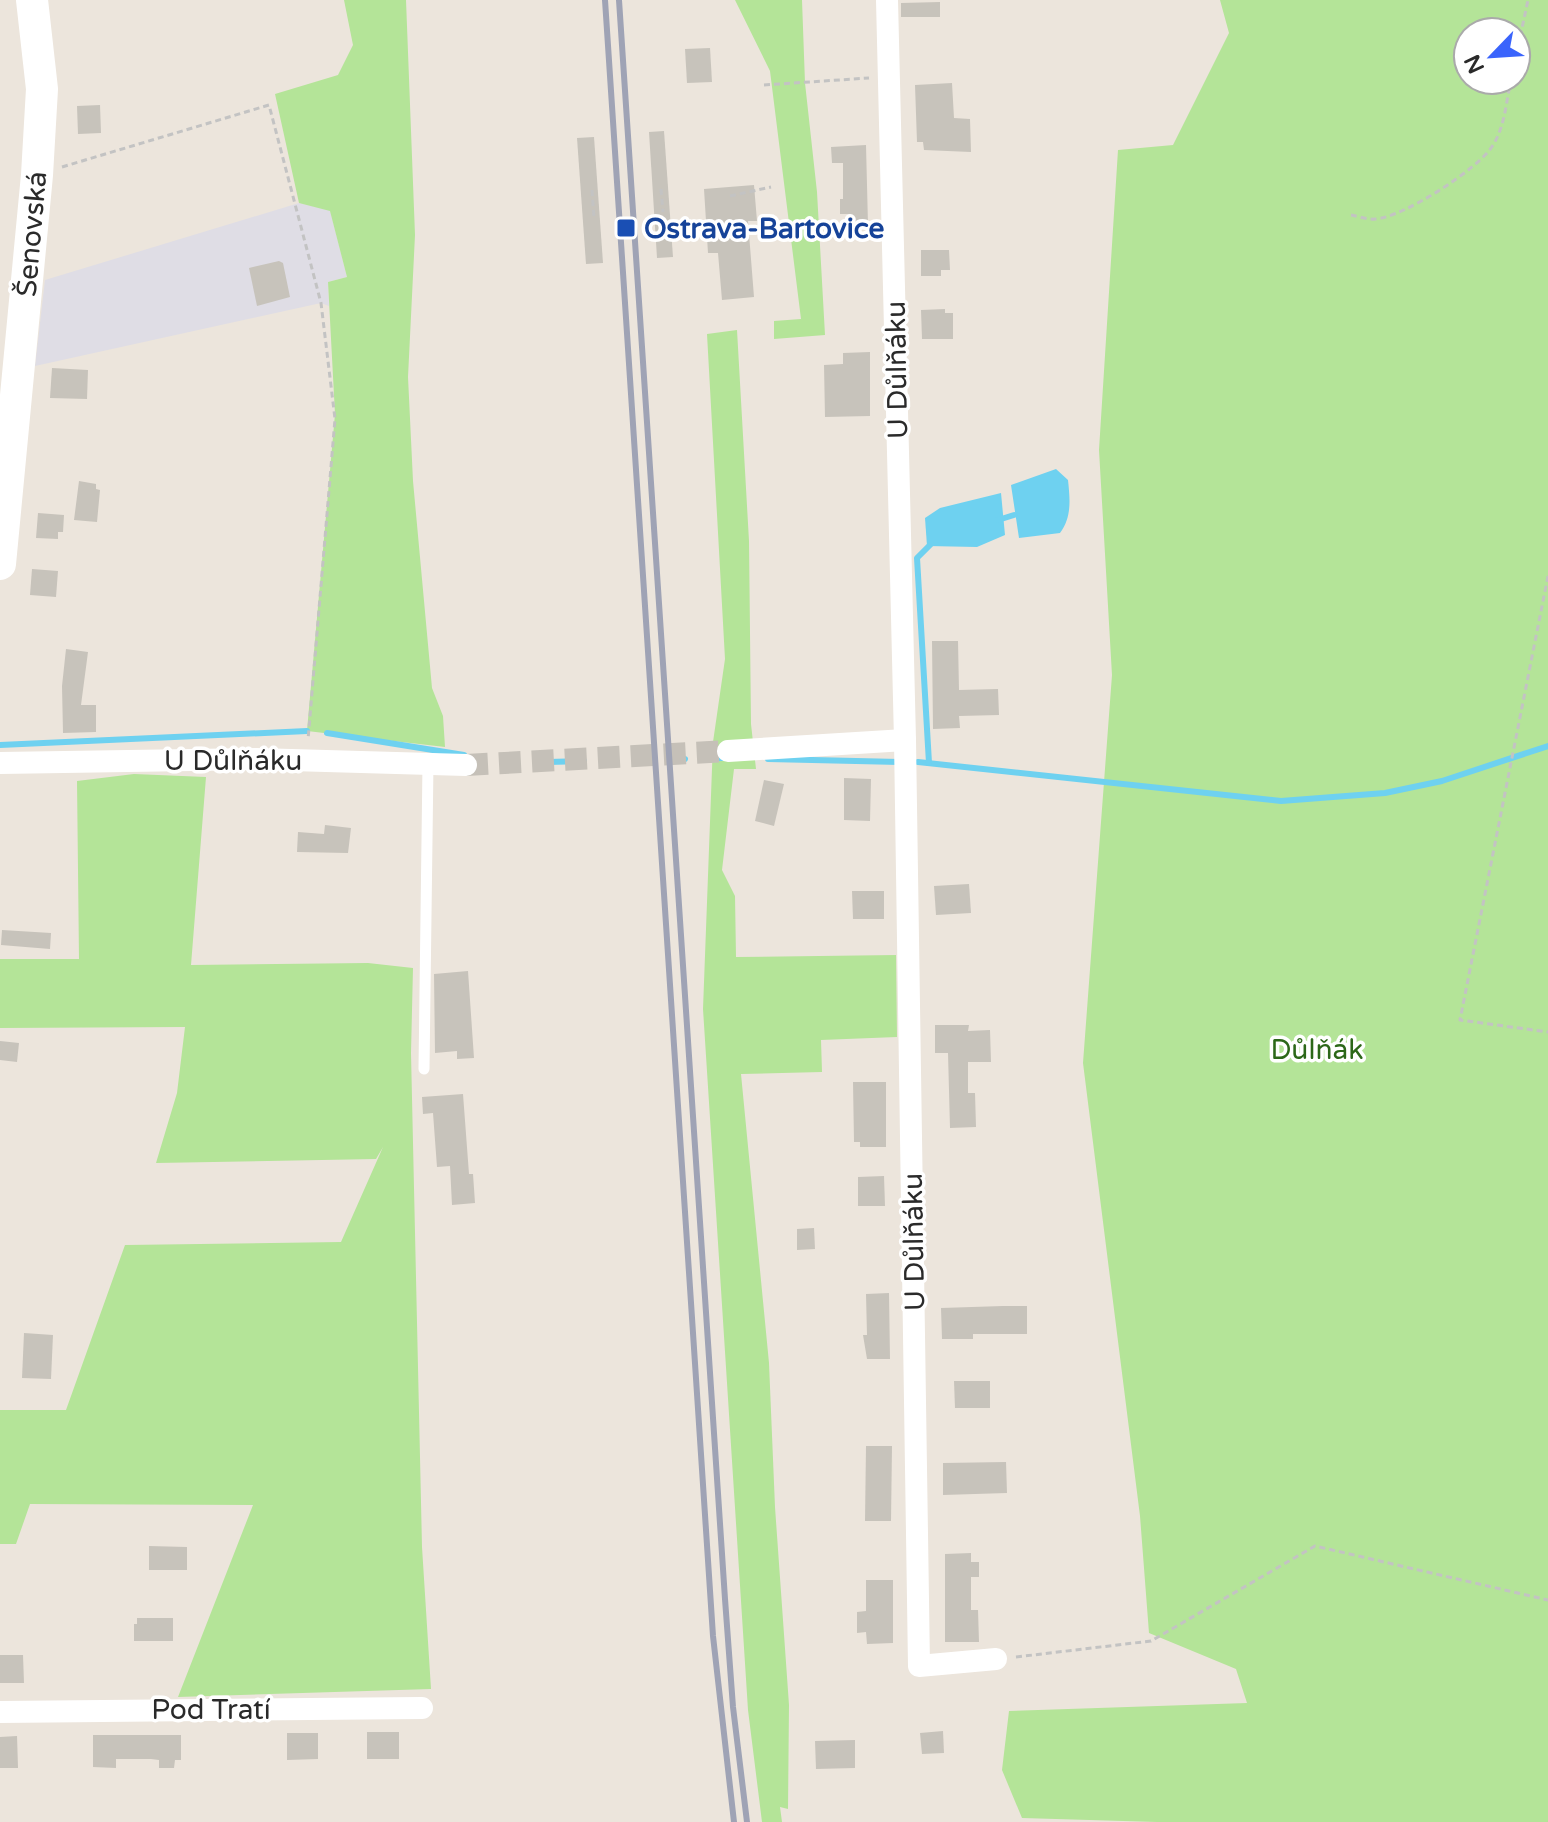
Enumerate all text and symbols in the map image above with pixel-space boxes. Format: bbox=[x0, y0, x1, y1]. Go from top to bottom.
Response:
north arrow bbox=[1452, 16, 1532, 96]
text: N bbox=[1459, 51, 1490, 78]
street label: Šenovská bbox=[10, 170, 54, 298]
place label: Ostrava-Bartovice bbox=[644, 212, 884, 246]
marker: Ostrava-Bartovice bbox=[615, 217, 637, 239]
street label: U Důlňáku bbox=[879, 300, 915, 439]
street label: U Důlňáku bbox=[164, 744, 302, 778]
park label: Důlňák bbox=[1271, 1033, 1363, 1067]
street label: U Důlňáku bbox=[896, 1172, 932, 1311]
street label: Pod Tratí bbox=[151, 1693, 271, 1727]

